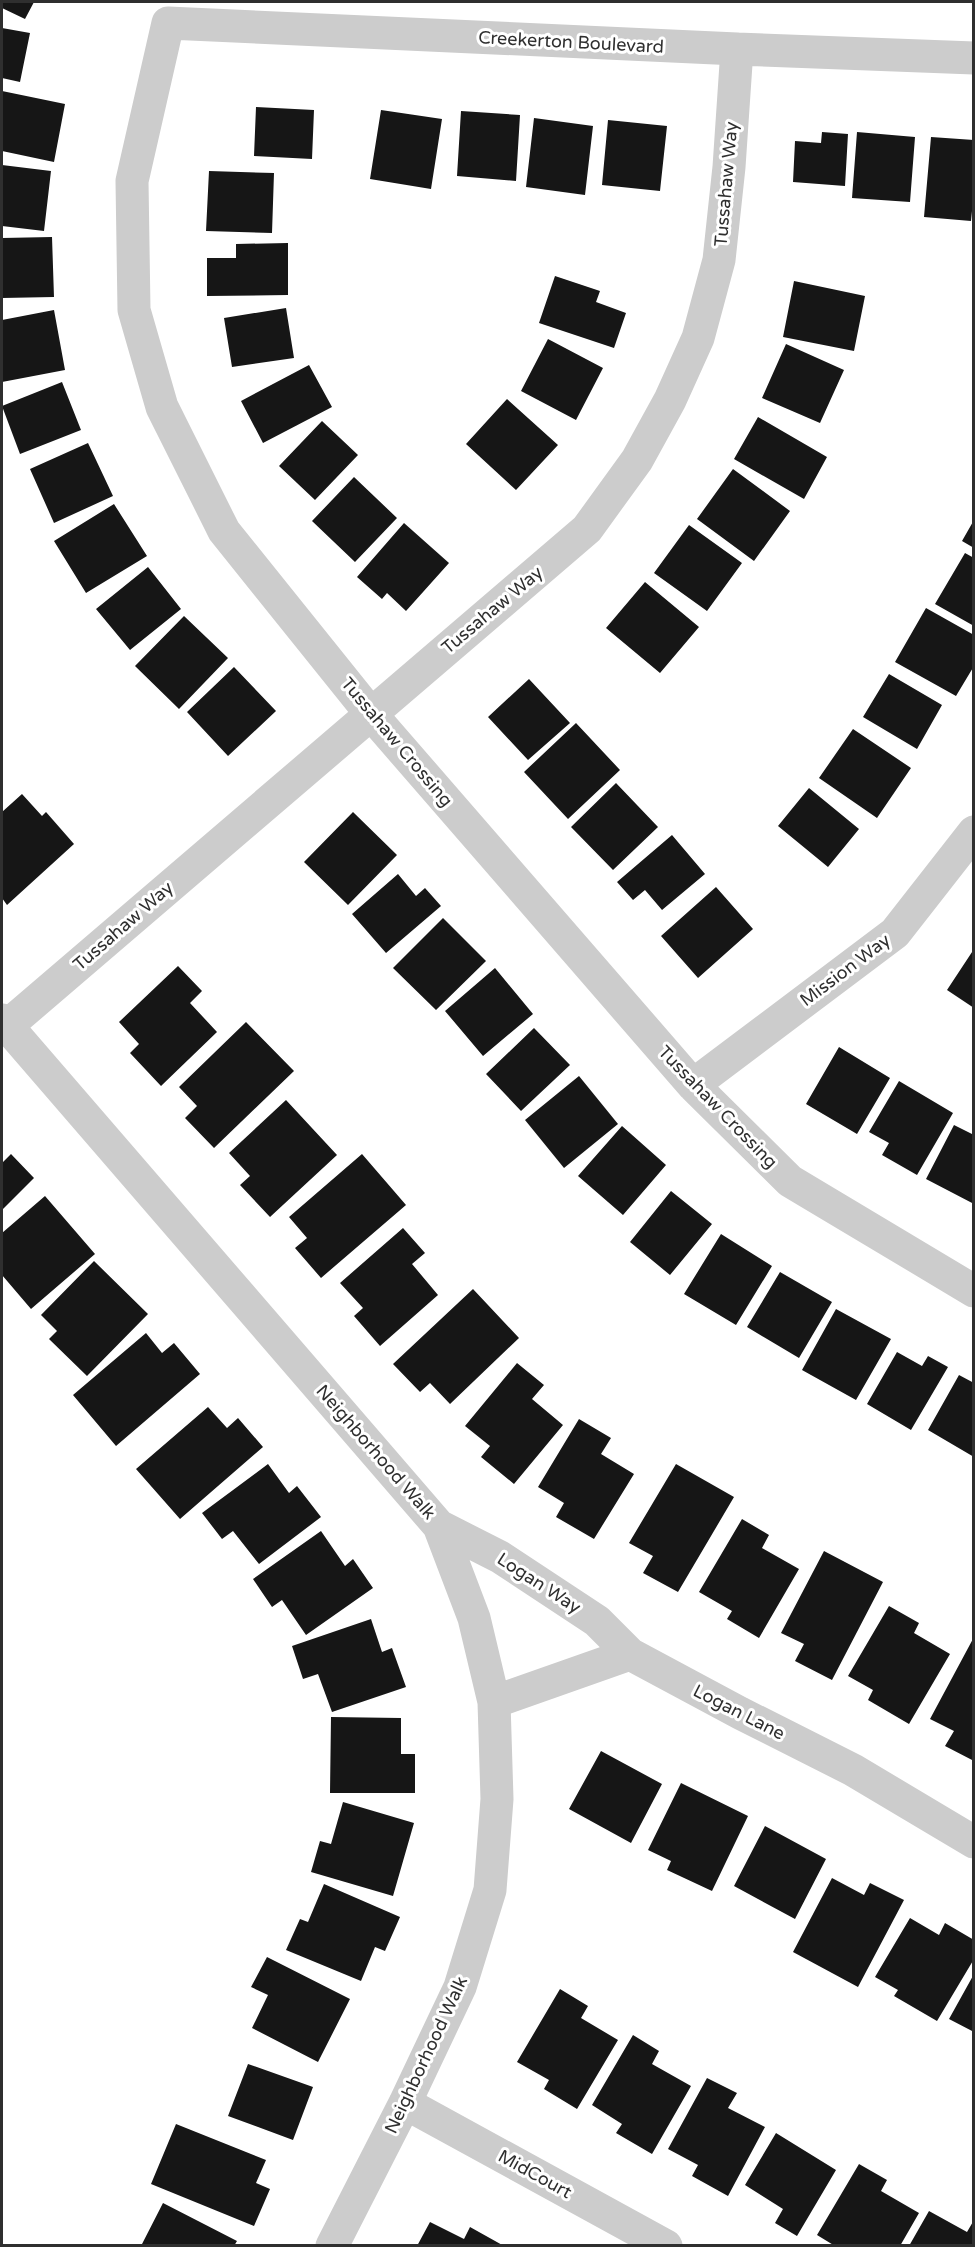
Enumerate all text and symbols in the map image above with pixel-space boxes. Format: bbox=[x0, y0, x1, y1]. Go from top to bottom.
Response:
street label: Creekerton Boulevard bbox=[478, 26, 664, 58]
street label: Tussahaw Way bbox=[710, 120, 742, 247]
street label: Tussahaw Way bbox=[437, 561, 547, 659]
street label: Tussahaw Crossing bbox=[336, 673, 458, 811]
street label: Tussahaw Way bbox=[69, 876, 178, 975]
street label: Mission Way bbox=[796, 929, 895, 1011]
street label: Tussahaw Crossing bbox=[654, 1041, 782, 1173]
street label: Neighborhood Walk bbox=[312, 1380, 441, 1524]
street label: Logan Way bbox=[493, 1548, 585, 1618]
street label: Logan Lane bbox=[689, 1679, 789, 1745]
street label: Neighborhood Walk bbox=[380, 1973, 472, 2137]
street label: MidCourt bbox=[494, 2145, 576, 2203]

